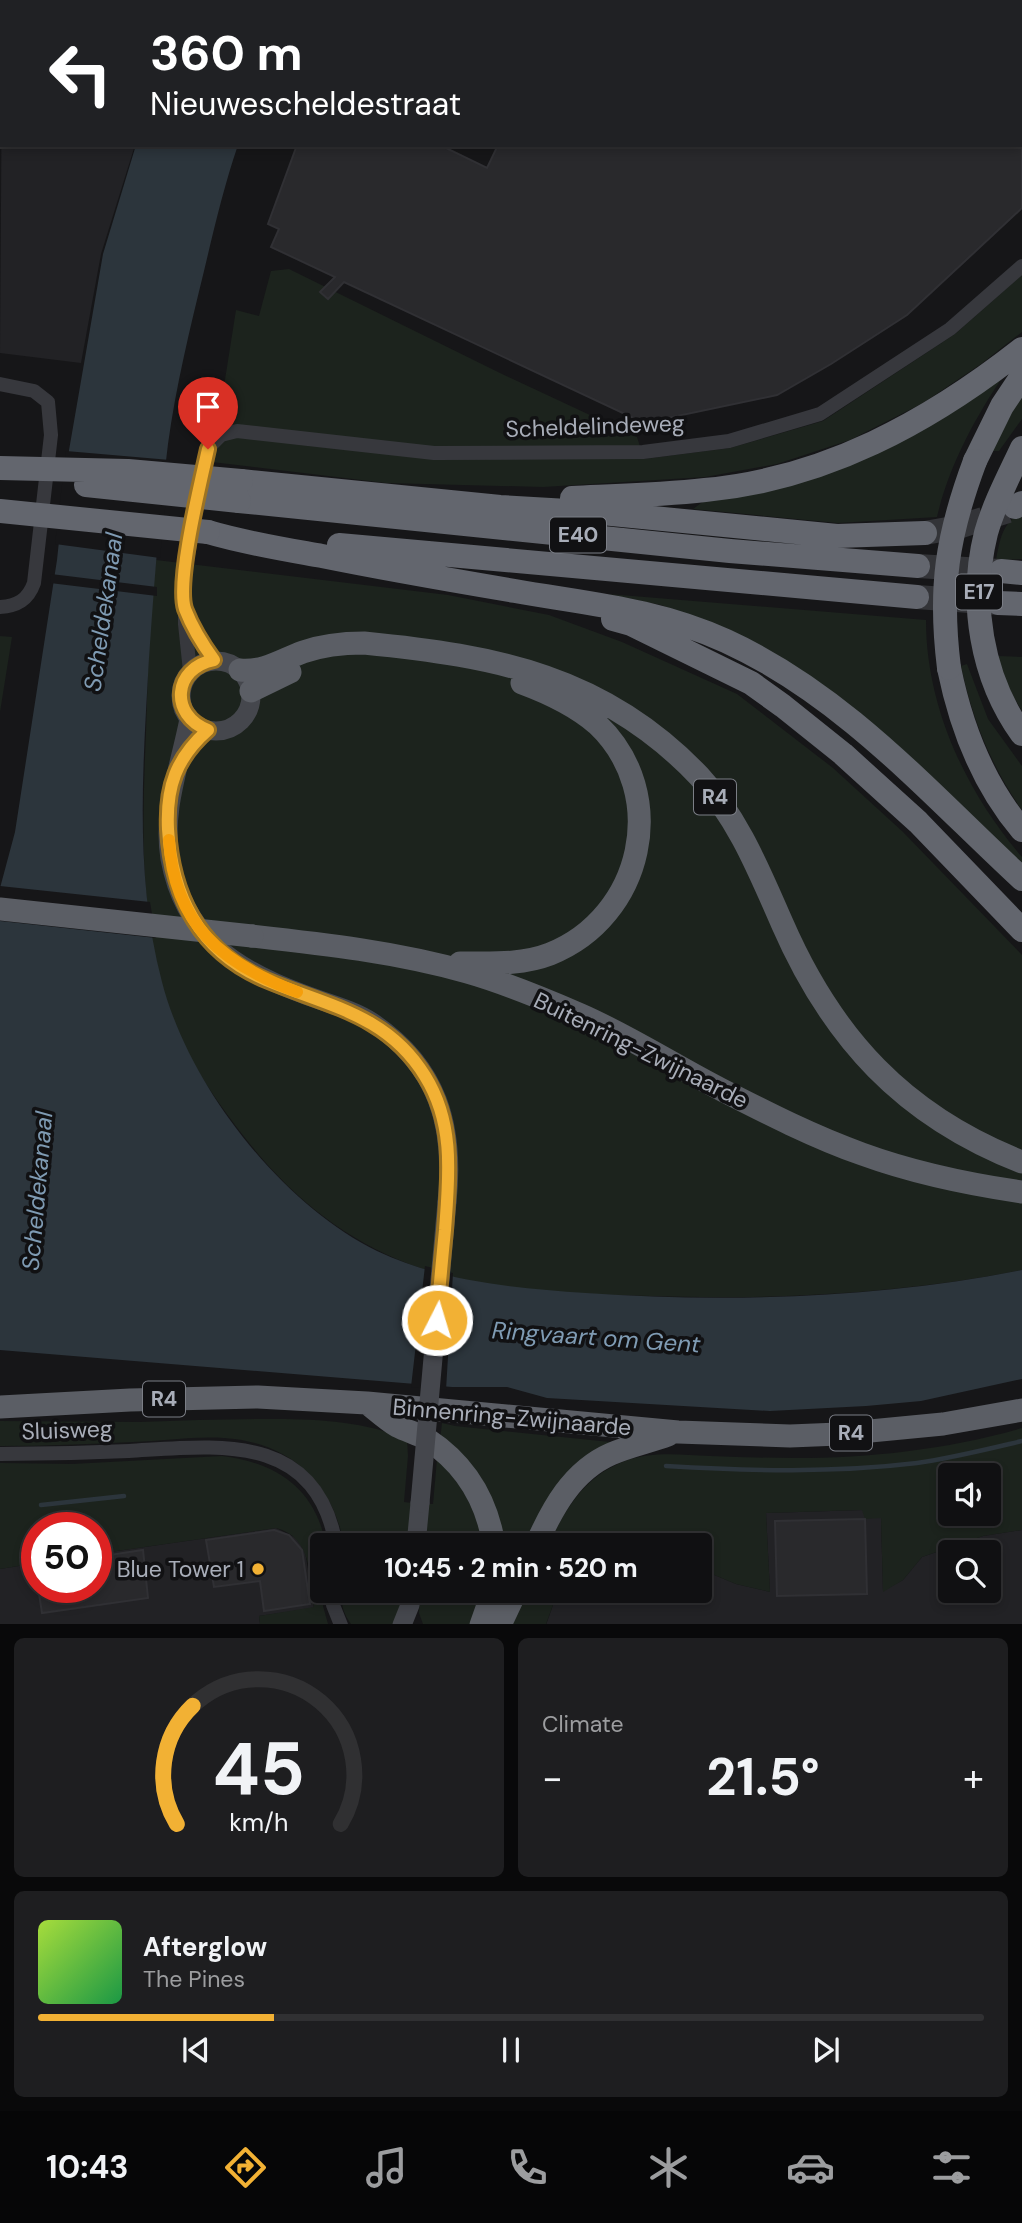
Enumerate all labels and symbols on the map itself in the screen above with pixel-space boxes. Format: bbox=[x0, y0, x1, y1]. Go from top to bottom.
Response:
pin bbox=[178, 377, 238, 449]
street label: Scheldelindeweg bbox=[505, 408, 685, 444]
road number: E40 bbox=[550, 518, 606, 552]
water label: Scheldekanaal bbox=[77, 530, 130, 693]
road number: E17 bbox=[956, 574, 1002, 610]
road number: R4 bbox=[694, 780, 736, 814]
street label: Buitenring-Zwijnaarde bbox=[529, 985, 753, 1115]
water label: Scheldekanaal bbox=[15, 1109, 59, 1272]
position arrow bbox=[400, 1283, 474, 1357]
water label: Ringvaart om Gent bbox=[491, 1314, 702, 1360]
road number: R4 bbox=[143, 1382, 185, 1416]
street label: Binnenring-Zwijnaarde bbox=[391, 1392, 633, 1442]
street label: Sluisweg bbox=[21, 1413, 113, 1447]
road number: R4 bbox=[830, 1416, 872, 1450]
speed limit sign: 50 bbox=[21, 1512, 112, 1603]
place label: Blue Tower 1 bbox=[117, 1554, 244, 1584]
marker: Blue Tower 1 bbox=[250, 1561, 266, 1577]

